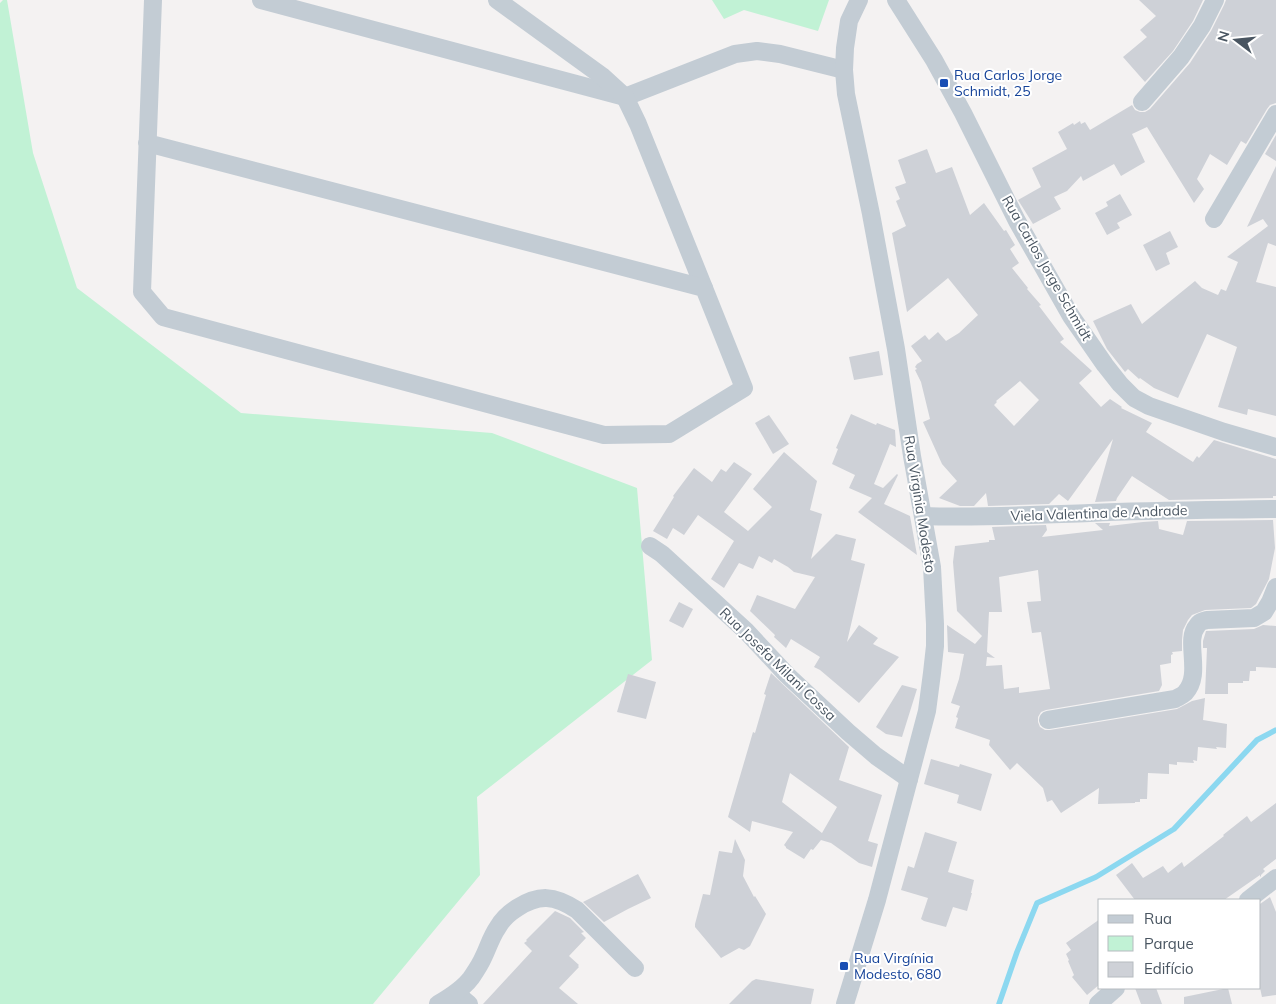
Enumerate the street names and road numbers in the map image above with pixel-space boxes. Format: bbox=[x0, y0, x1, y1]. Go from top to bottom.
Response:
street label: Rua Carlos Jorge Schmidt bbox=[998, 192, 1096, 344]
street label: Rua Virginia Modesto bbox=[900, 434, 940, 574]
street label: Viela Valentina de Andrade bbox=[1010, 501, 1188, 525]
street label: Rua Josefa Milani Cossa bbox=[716, 604, 840, 724]

